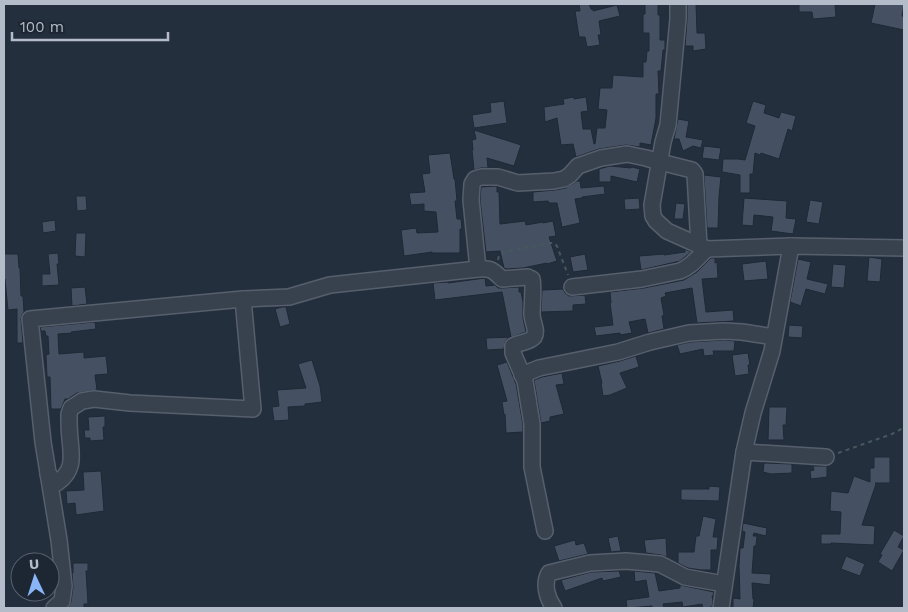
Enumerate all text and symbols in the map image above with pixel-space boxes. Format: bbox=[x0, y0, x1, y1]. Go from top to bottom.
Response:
scale bar bbox=[12, 10, 169, 42]
text: 100 m bbox=[20, 18, 64, 36]
north arrow bbox=[10, 552, 60, 602]
text: U bbox=[29, 556, 40, 572]

